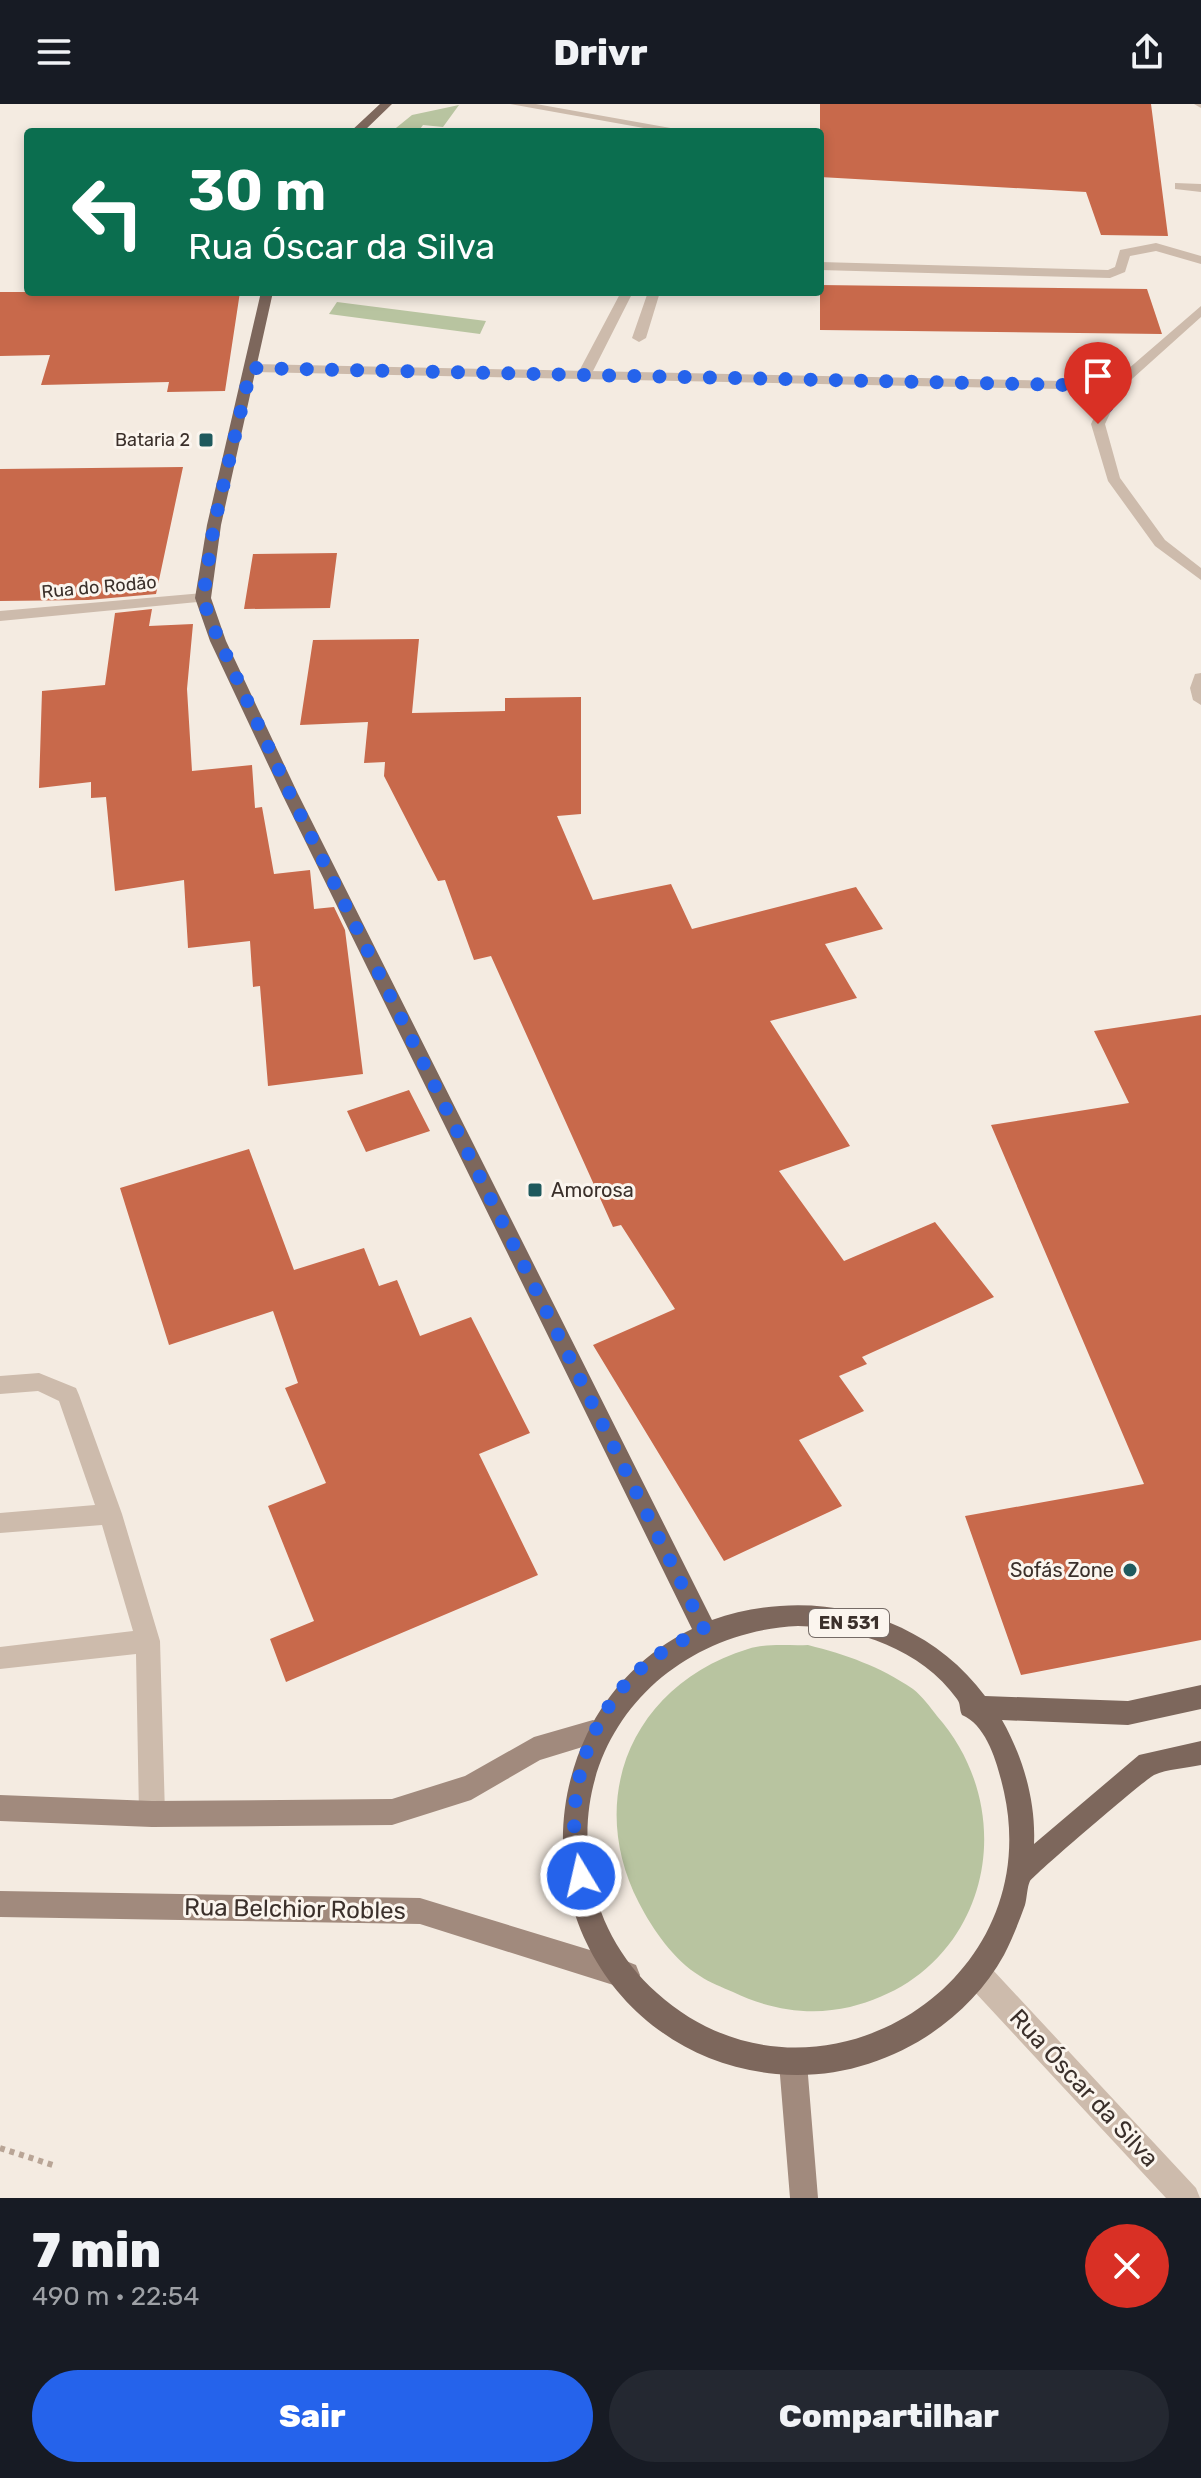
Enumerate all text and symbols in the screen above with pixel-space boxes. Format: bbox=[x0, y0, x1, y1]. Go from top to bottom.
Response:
icon: menu bbox=[32, 30, 76, 74]
icon: share bbox=[1125, 30, 1169, 74]
text: Drivr bbox=[553, 31, 648, 74]
text: 30 m bbox=[188, 158, 326, 224]
icon: left bbox=[56, 160, 160, 264]
text: Rua Óscar da Silva bbox=[188, 225, 495, 268]
pin bbox=[1064, 342, 1132, 424]
icon: arrive bbox=[1076, 354, 1120, 398]
place label: Bataria 2 bbox=[115, 429, 190, 451]
marker: Bataria 2 bbox=[197, 431, 215, 449]
street label: Rua do Rodão bbox=[41, 571, 157, 603]
place label: Amorosa bbox=[551, 1178, 634, 1202]
marker: Amorosa bbox=[526, 1181, 544, 1199]
place label: Sofás Zone bbox=[1010, 1558, 1114, 1582]
marker: Sofás Zone bbox=[1121, 1561, 1139, 1579]
road number: EN 531 bbox=[809, 1609, 889, 1637]
position arrow bbox=[539, 1834, 623, 1918]
street label: Rua Belchior Robles bbox=[184, 1893, 406, 1925]
street label: Rua Óscar da Silva bbox=[1004, 2004, 1164, 2172]
text: 7 min bbox=[32, 2222, 161, 2279]
button: close bbox=[1085, 2224, 1169, 2308]
text: 490 m · 22:54 bbox=[32, 2281, 199, 2312]
button: Sair bbox=[32, 2370, 593, 2462]
button: Compartilhar bbox=[609, 2370, 1169, 2462]

